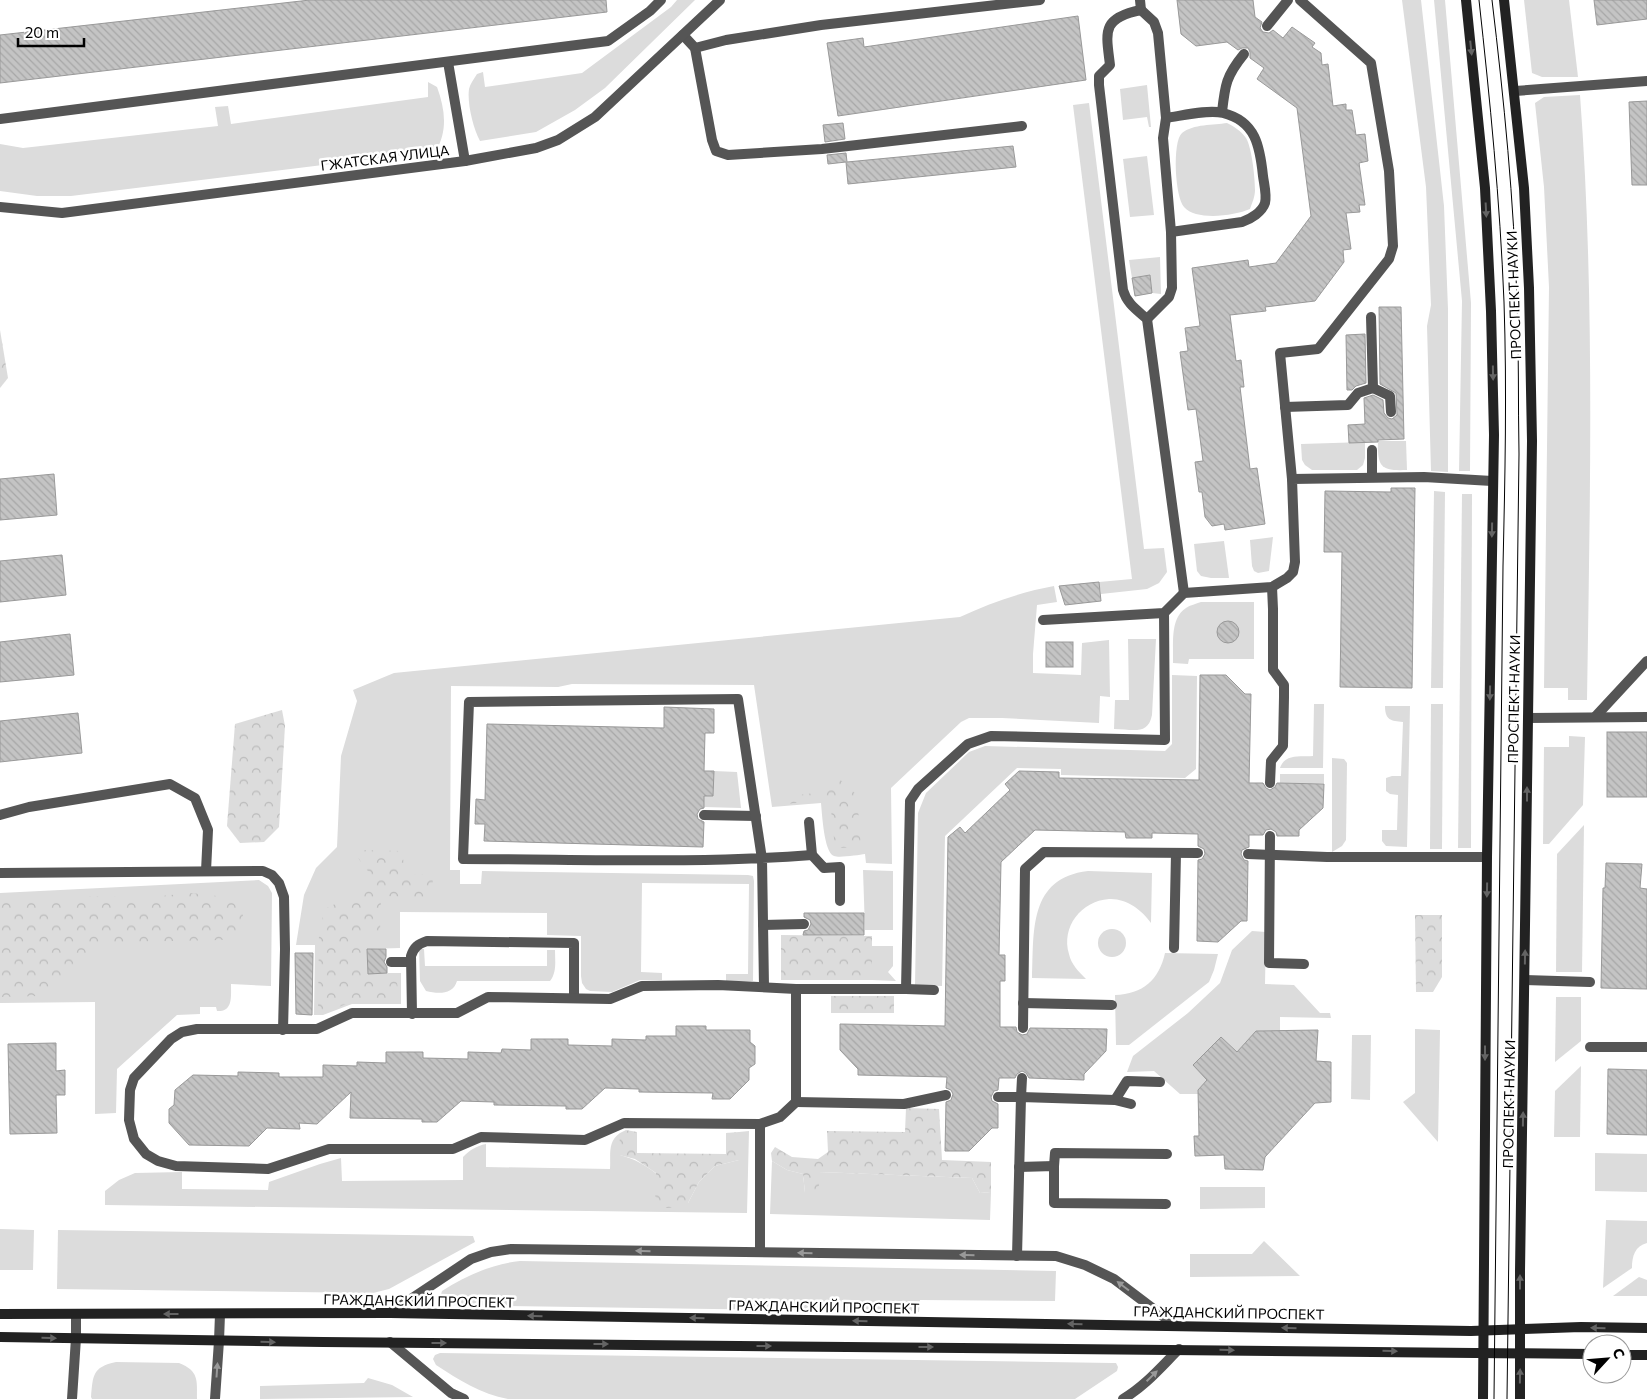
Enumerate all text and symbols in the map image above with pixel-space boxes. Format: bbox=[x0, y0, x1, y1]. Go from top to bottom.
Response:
scale bar bbox=[18, 15, 84, 47]
text: 20 m bbox=[25, 23, 59, 41]
one-way arrow bbox=[1467, 41, 1475, 57]
street label: ГЖАТСКАЯ УЛИЦА bbox=[320, 141, 451, 174]
one-way arrow bbox=[1482, 203, 1490, 219]
street label: ПРОСПЕКТ НАУКИ bbox=[1503, 230, 1524, 360]
one-way arrow bbox=[1489, 365, 1497, 381]
one-way arrow bbox=[1488, 522, 1496, 538]
street label: ПРОСПЕКТ НАУКИ bbox=[1504, 634, 1523, 764]
one-way arrow bbox=[1486, 685, 1494, 701]
one-way arrow bbox=[1523, 786, 1531, 802]
one-way arrow bbox=[1483, 882, 1491, 898]
one-way arrow bbox=[1522, 949, 1530, 965]
street label: ПРОСПЕКТ НАУКИ bbox=[1499, 1039, 1518, 1169]
one-way arrow bbox=[1481, 1045, 1489, 1061]
one-way arrow bbox=[1519, 1111, 1527, 1127]
one-way arrow bbox=[634, 1247, 650, 1255]
one-way arrow bbox=[797, 1249, 813, 1257]
one-way arrow bbox=[959, 1251, 975, 1259]
one-way arrow bbox=[1516, 1274, 1524, 1290]
one-way arrow bbox=[1116, 1281, 1130, 1291]
street label: ГРАЖДАНСКИЙ ПРОСПЕКТ bbox=[323, 1290, 515, 1311]
street label: ГРАЖДАНСКИЙ ПРОСПЕКТ bbox=[728, 1296, 920, 1317]
street label: ГРАЖДАНСКИЙ ПРОСПЕКТ bbox=[1133, 1302, 1325, 1323]
one-way arrow bbox=[163, 1310, 179, 1318]
one-way arrow bbox=[526, 1312, 542, 1320]
one-way arrow bbox=[689, 1314, 705, 1322]
one-way arrow bbox=[851, 1317, 867, 1325]
one-way arrow bbox=[1066, 1320, 1082, 1328]
one-way arrow bbox=[1590, 1323, 1606, 1331]
one-way arrow bbox=[1281, 1324, 1297, 1332]
one-way arrow bbox=[41, 1334, 57, 1342]
north arrow bbox=[1582, 1334, 1632, 1384]
one-way arrow bbox=[260, 1338, 276, 1346]
one-way arrow bbox=[431, 1339, 447, 1347]
one-way arrow bbox=[594, 1340, 610, 1348]
one-way arrow bbox=[756, 1342, 772, 1350]
one-way arrow bbox=[919, 1343, 935, 1351]
text: С bbox=[1609, 1345, 1629, 1361]
one-way arrow bbox=[1220, 1346, 1236, 1354]
one-way arrow bbox=[1382, 1347, 1398, 1355]
one-way arrow bbox=[214, 1362, 222, 1378]
one-way arrow bbox=[1516, 1368, 1524, 1384]
one-way arrow bbox=[1146, 1370, 1158, 1382]

